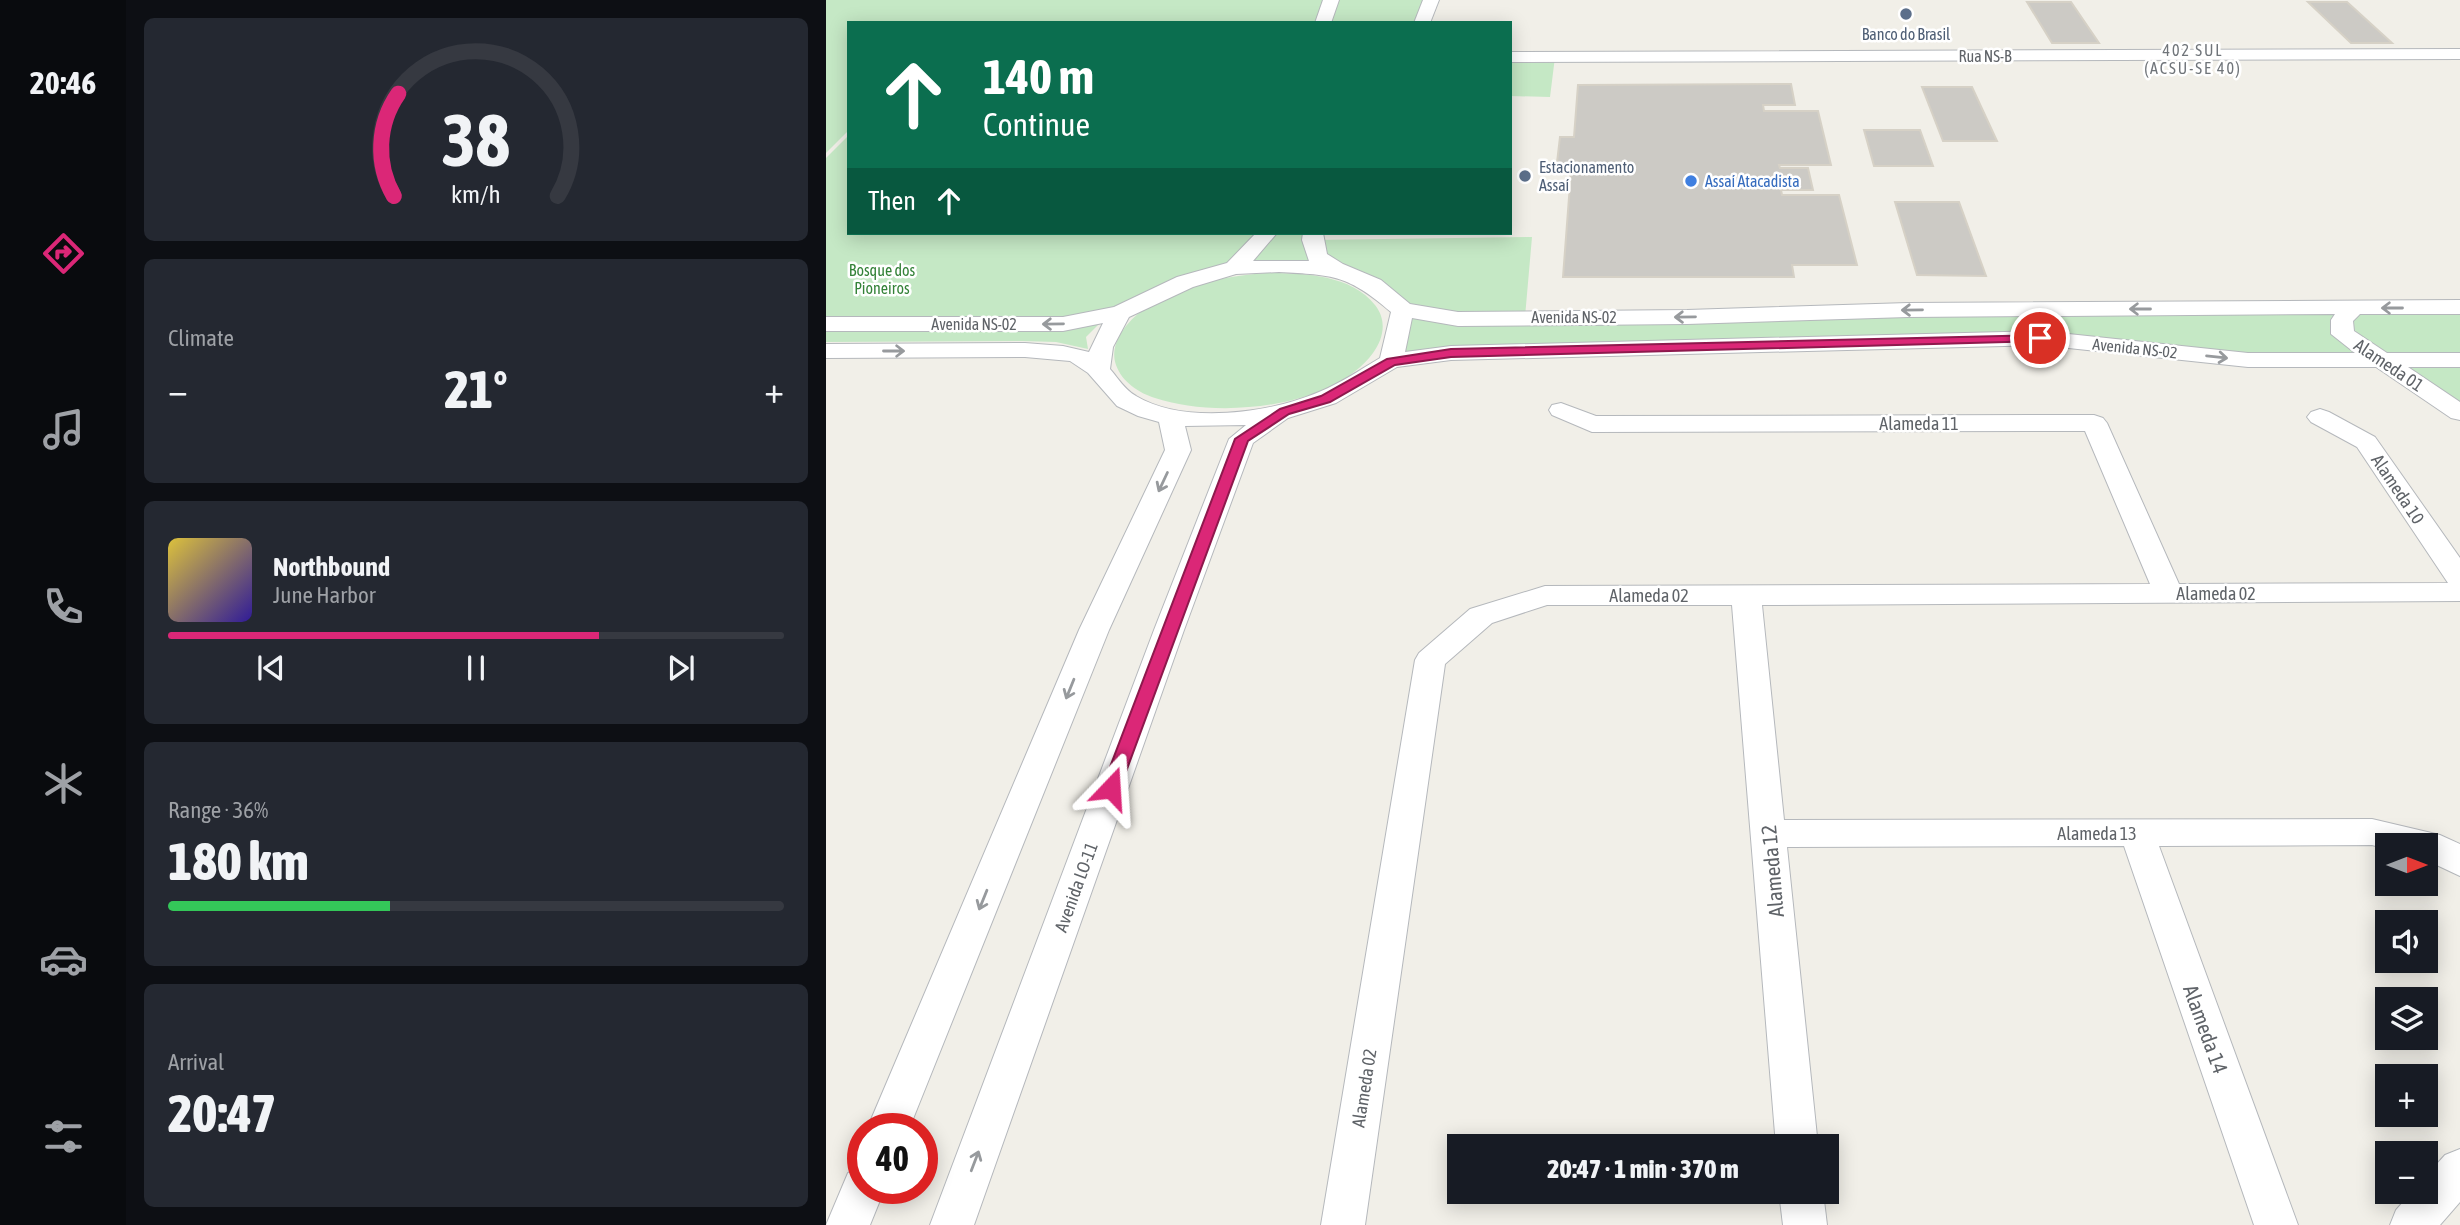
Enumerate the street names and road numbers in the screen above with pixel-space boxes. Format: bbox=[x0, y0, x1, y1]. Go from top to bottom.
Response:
street label: Rua NS-B bbox=[1958, 47, 2012, 65]
street label: Avenida NS-02 bbox=[1531, 308, 1617, 326]
street label: Avenida NS-02 bbox=[931, 315, 1017, 333]
street label: Alameda 01 bbox=[2350, 334, 2428, 396]
street label: Avenida NS-02 bbox=[2092, 335, 2178, 361]
street label: Alameda 11 bbox=[1879, 413, 1959, 434]
street label: Alameda 10 bbox=[2367, 450, 2429, 528]
street label: Alameda 02 bbox=[2176, 583, 2256, 604]
street label: Alameda 02 bbox=[1609, 585, 1689, 606]
street label: Alameda 13 bbox=[2057, 823, 2137, 844]
street label: Alameda 12 bbox=[1756, 824, 1788, 918]
street label: Avenida LO-11 bbox=[1050, 839, 1102, 935]
street label: Alameda 14 bbox=[2179, 981, 2233, 1077]
street label: Alameda 02 bbox=[1347, 1047, 1381, 1129]

